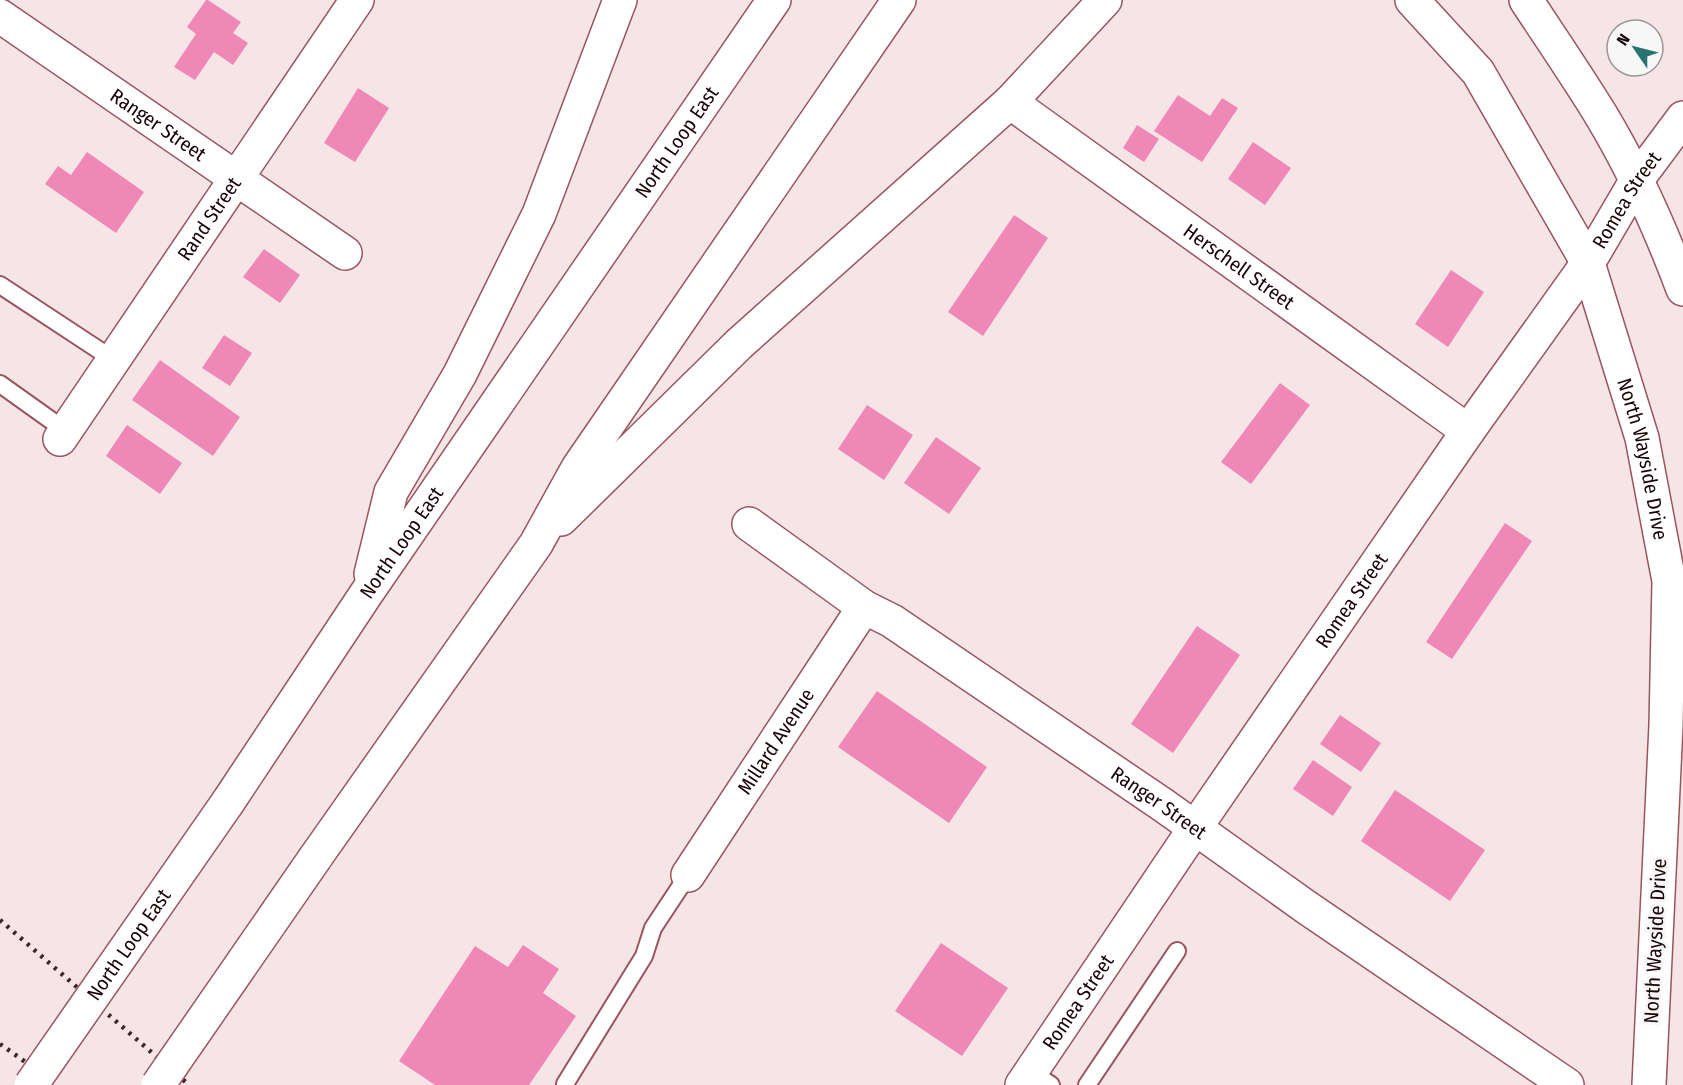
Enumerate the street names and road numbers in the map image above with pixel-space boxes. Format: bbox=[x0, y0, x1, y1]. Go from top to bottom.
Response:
street label: North Loop East bbox=[630, 81, 723, 202]
street label: Ranger Street bbox=[106, 83, 211, 166]
street label: Romea Street bbox=[1587, 146, 1666, 253]
street label: Rand Street bbox=[172, 172, 246, 265]
street label: Herschell Street bbox=[1179, 219, 1299, 315]
street label: North Wayside Drive bbox=[1612, 375, 1673, 542]
street label: North Loop East bbox=[355, 482, 448, 603]
street label: Romea Street bbox=[1310, 548, 1393, 653]
street label: Millard Avenue bbox=[732, 684, 819, 799]
street label: Ranger Street bbox=[1106, 761, 1212, 845]
street label: North Wayside Drive bbox=[1639, 858, 1671, 1024]
street label: North Loop East bbox=[82, 884, 176, 1005]
street label: Romea Street bbox=[1037, 949, 1119, 1054]

